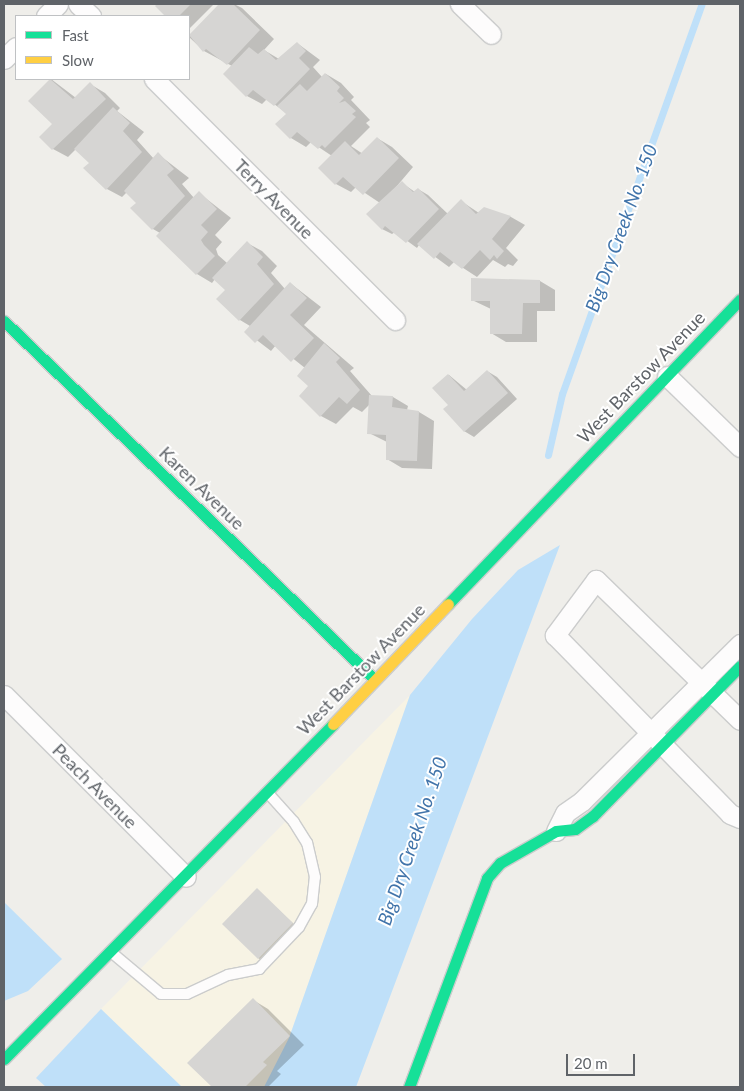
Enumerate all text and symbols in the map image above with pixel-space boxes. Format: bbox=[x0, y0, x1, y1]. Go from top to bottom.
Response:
legend bbox=[15, 15, 190, 80]
text: Fast bbox=[62, 26, 89, 44]
text: Slow bbox=[62, 51, 94, 69]
water label: Big Dry Creek No. 150 bbox=[580, 141, 662, 315]
street label: Terry Avenue bbox=[229, 154, 319, 244]
street label: West Barstow Avenue bbox=[572, 306, 710, 448]
street label: Karen Avenue bbox=[155, 442, 249, 534]
street label: West Barstow Avenue bbox=[292, 598, 430, 740]
street label: Peach Avenue bbox=[48, 739, 142, 833]
water label: Big Dry Creek No. 150 bbox=[372, 754, 452, 928]
scale bar bbox=[569, 1044, 638, 1076]
text: 20 m bbox=[574, 1054, 608, 1072]

